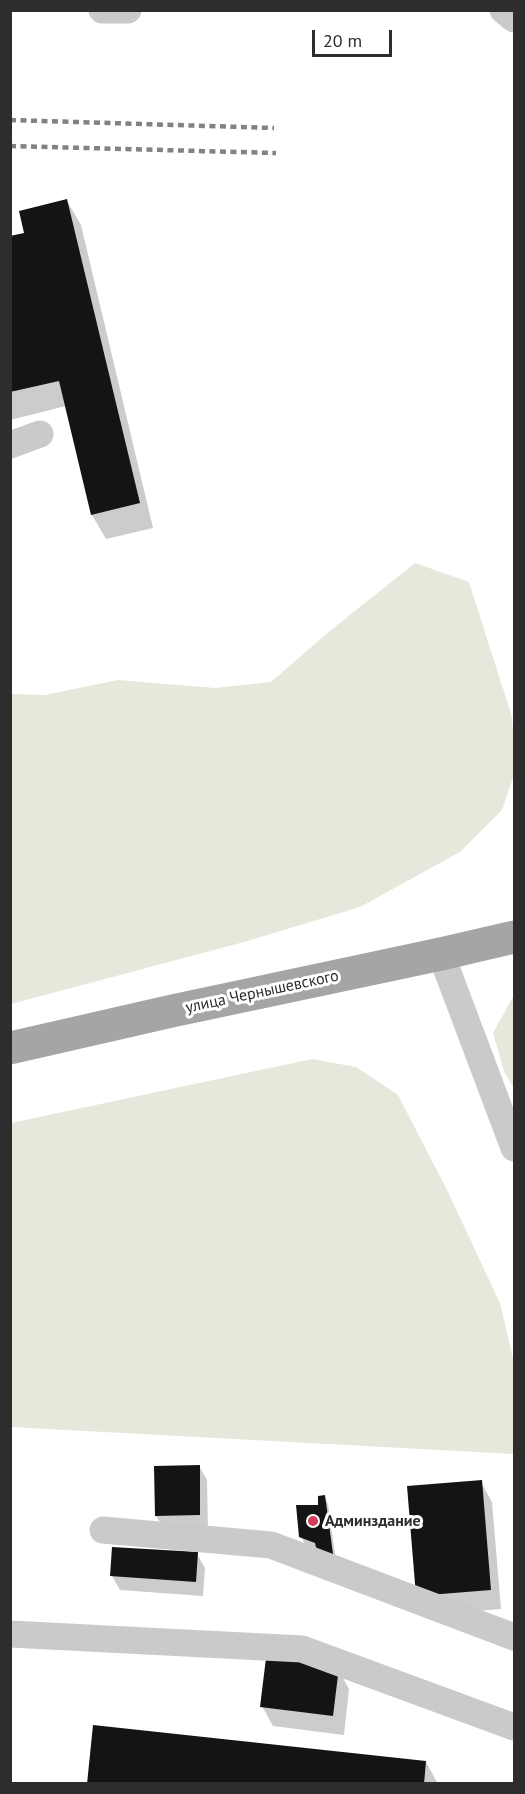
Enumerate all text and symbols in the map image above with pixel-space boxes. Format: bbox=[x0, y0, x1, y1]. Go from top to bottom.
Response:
scale bar bbox=[315, 18, 394, 56]
text: 20 m bbox=[323, 29, 362, 52]
street label: улица Чернышевского bbox=[184, 966, 340, 1018]
place label: Админздание bbox=[325, 1511, 421, 1531]
marker: Админздание bbox=[306, 1514, 320, 1528]

